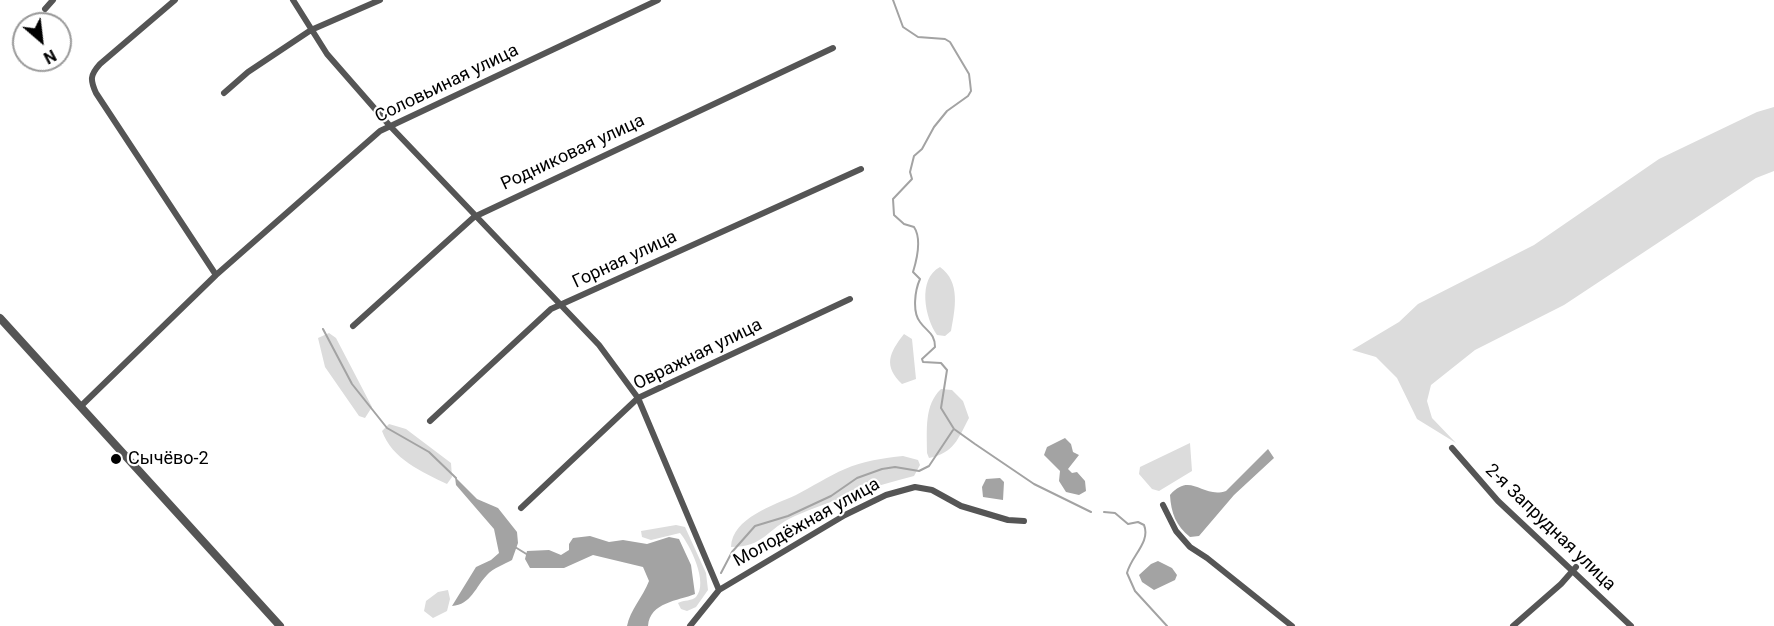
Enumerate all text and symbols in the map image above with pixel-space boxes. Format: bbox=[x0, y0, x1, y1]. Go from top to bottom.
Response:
north arrow bbox=[12, 12, 72, 72]
street label: Соловьиная улица bbox=[372, 40, 522, 128]
text: N bbox=[40, 46, 59, 68]
street label: Родниковая улица bbox=[498, 110, 648, 196]
street label: Горная улица bbox=[569, 226, 681, 294]
street label: Овражная улица bbox=[630, 315, 766, 395]
place label: Сычёво-2 bbox=[128, 448, 209, 470]
marker: Сычёво-2 bbox=[109, 452, 123, 466]
street label: 2-я Запрудная улица bbox=[1480, 460, 1620, 596]
street label: Молодёжная улица bbox=[730, 474, 884, 572]

